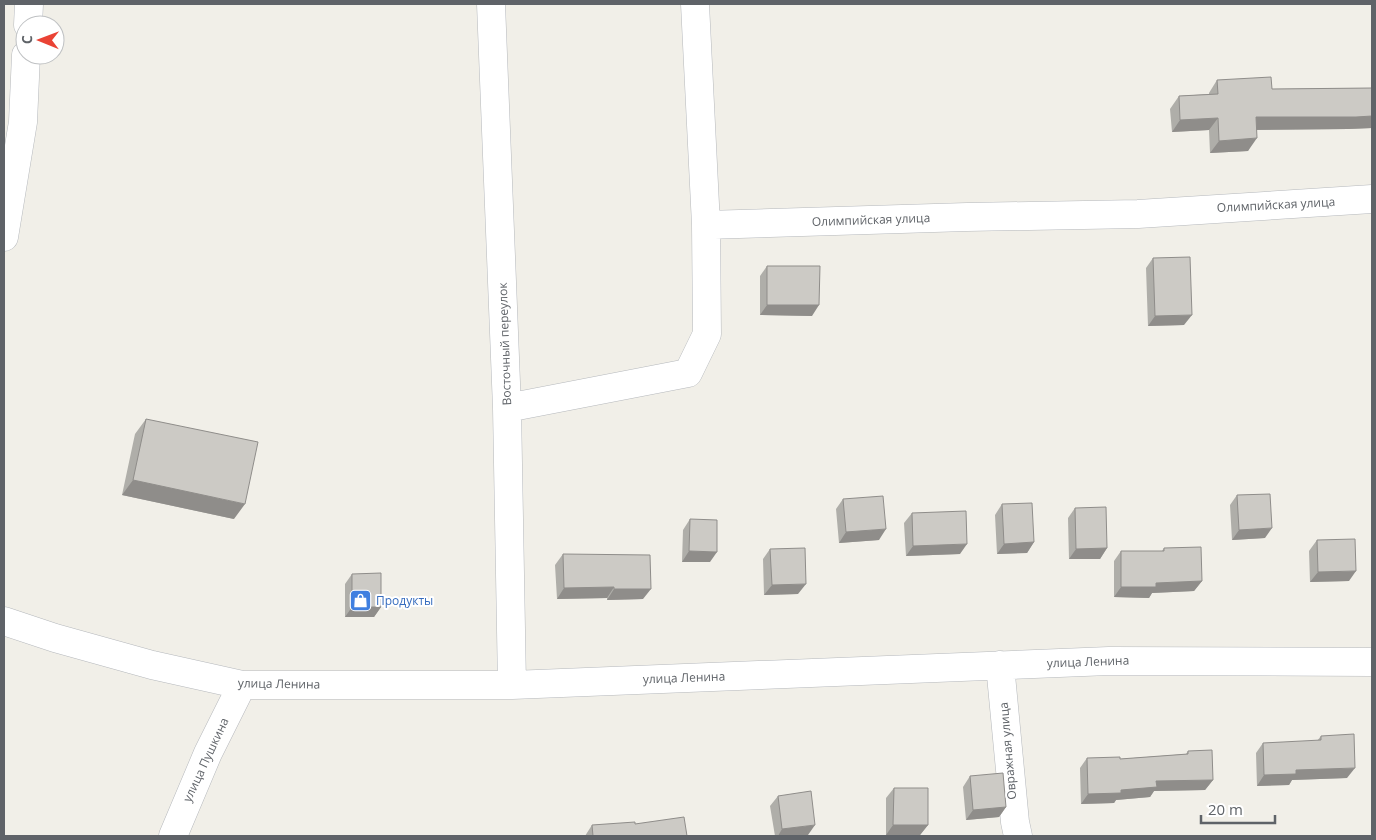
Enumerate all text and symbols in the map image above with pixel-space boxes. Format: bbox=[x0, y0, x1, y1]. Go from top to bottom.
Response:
north arrow bbox=[15, 15, 65, 65]
text: С bbox=[17, 35, 36, 44]
street label: Олимпийская улица bbox=[1216, 193, 1336, 216]
street label: Олимпийская улица bbox=[812, 209, 930, 230]
street label: Восточный переулок bbox=[494, 281, 515, 406]
shop icon: Продукты bbox=[348, 589, 372, 613]
place label: Продукты bbox=[376, 592, 433, 609]
street label: улица Ленина bbox=[1046, 652, 1129, 671]
street label: улица Ленина bbox=[642, 668, 725, 687]
street label: улица Ленина bbox=[238, 674, 320, 693]
street label: Овражная улица bbox=[995, 702, 1020, 800]
street label: улица Пушкина bbox=[179, 715, 233, 805]
scale bar bbox=[1201, 792, 1275, 824]
text: 20 m bbox=[1208, 799, 1243, 819]

